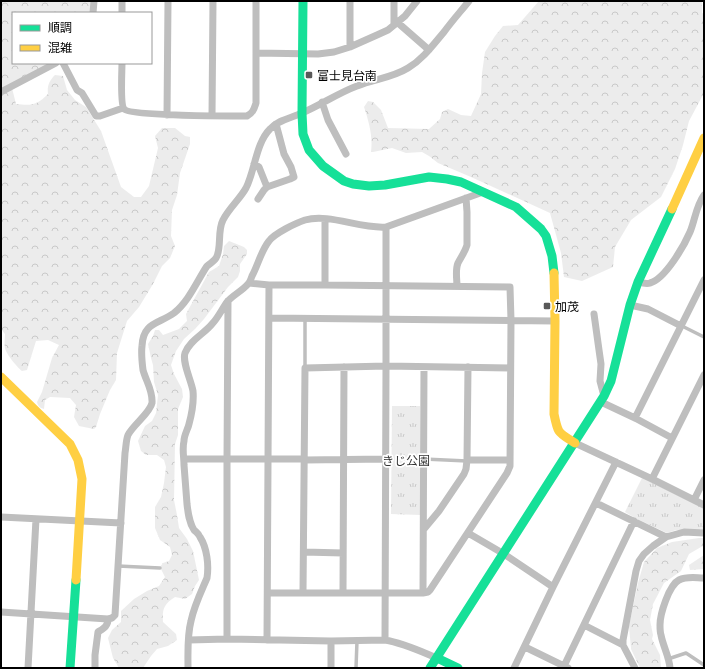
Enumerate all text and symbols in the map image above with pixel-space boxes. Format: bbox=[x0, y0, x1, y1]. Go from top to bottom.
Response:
legend bbox=[12, 12, 152, 64]
text: 順調 bbox=[48, 20, 72, 35]
text: 混雑 bbox=[48, 40, 72, 55]
place label: 富士見台南 bbox=[317, 68, 377, 83]
marker: 富士見台南 bbox=[304, 70, 314, 80]
place label: 加茂 bbox=[555, 299, 579, 314]
marker: 加茂 bbox=[542, 301, 552, 311]
park label: きじ公園 bbox=[382, 453, 430, 468]

